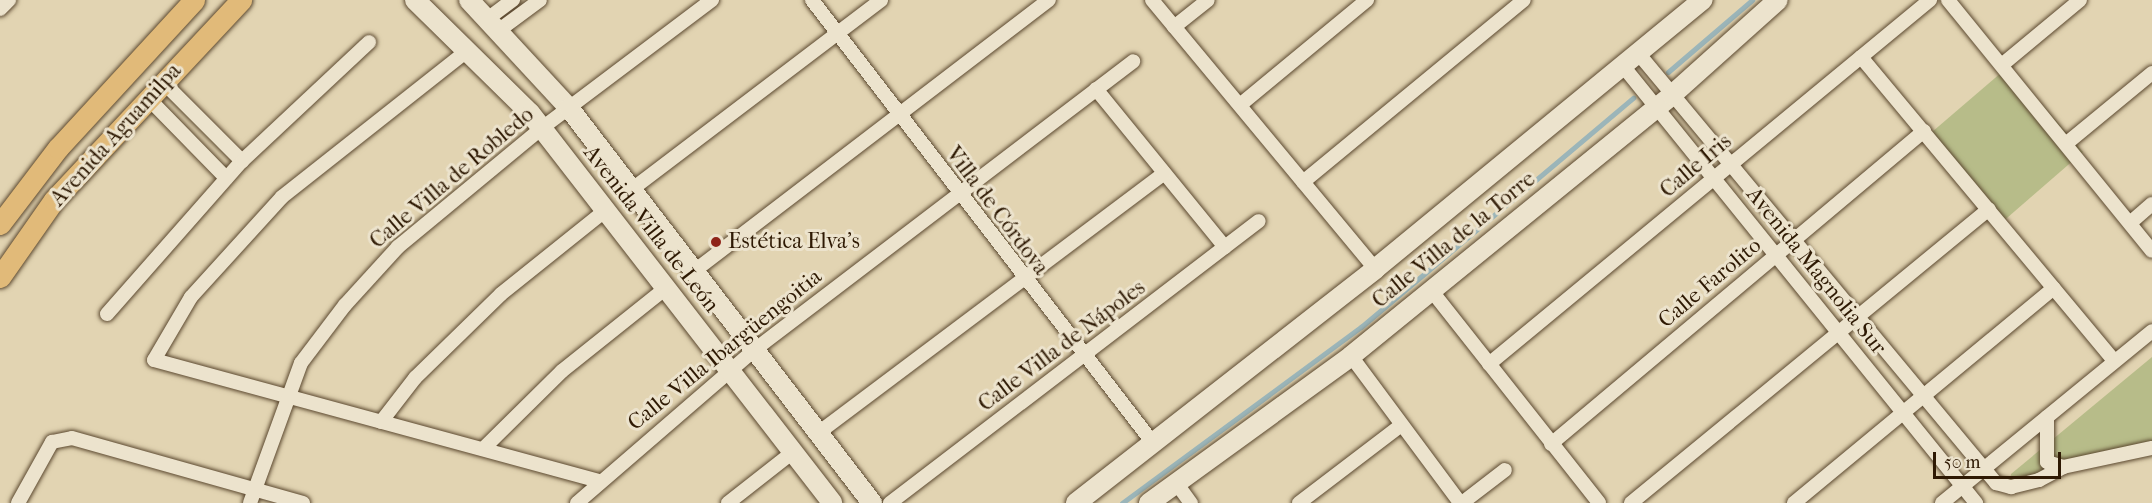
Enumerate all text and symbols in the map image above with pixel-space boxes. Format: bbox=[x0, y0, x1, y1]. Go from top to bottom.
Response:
street label: Avenida Aguamilpa bbox=[45, 58, 187, 212]
street label: Calle Villa de Robledo bbox=[365, 102, 539, 254]
street label: Calle Iris bbox=[1655, 129, 1737, 203]
street label: Avenida Villa de León bbox=[578, 140, 724, 318]
street label: Villa de Córdova bbox=[940, 142, 1054, 280]
street label: Calle Villa de la Torre bbox=[1367, 166, 1541, 314]
street label: Avenida Magnolia Sur bbox=[1740, 182, 1892, 360]
place label: Estética Elva’s bbox=[728, 229, 860, 255]
street label: Calle Farolito bbox=[1653, 232, 1767, 334]
marker: Estética Elva’s bbox=[709, 235, 723, 249]
street label: Calle Villa Ibargüengoitia bbox=[623, 264, 827, 436]
street label: Calle Villa de Nápoles bbox=[973, 275, 1151, 417]
scale bar bbox=[1936, 440, 2064, 478]
text: 50 m bbox=[1944, 452, 1980, 473]

